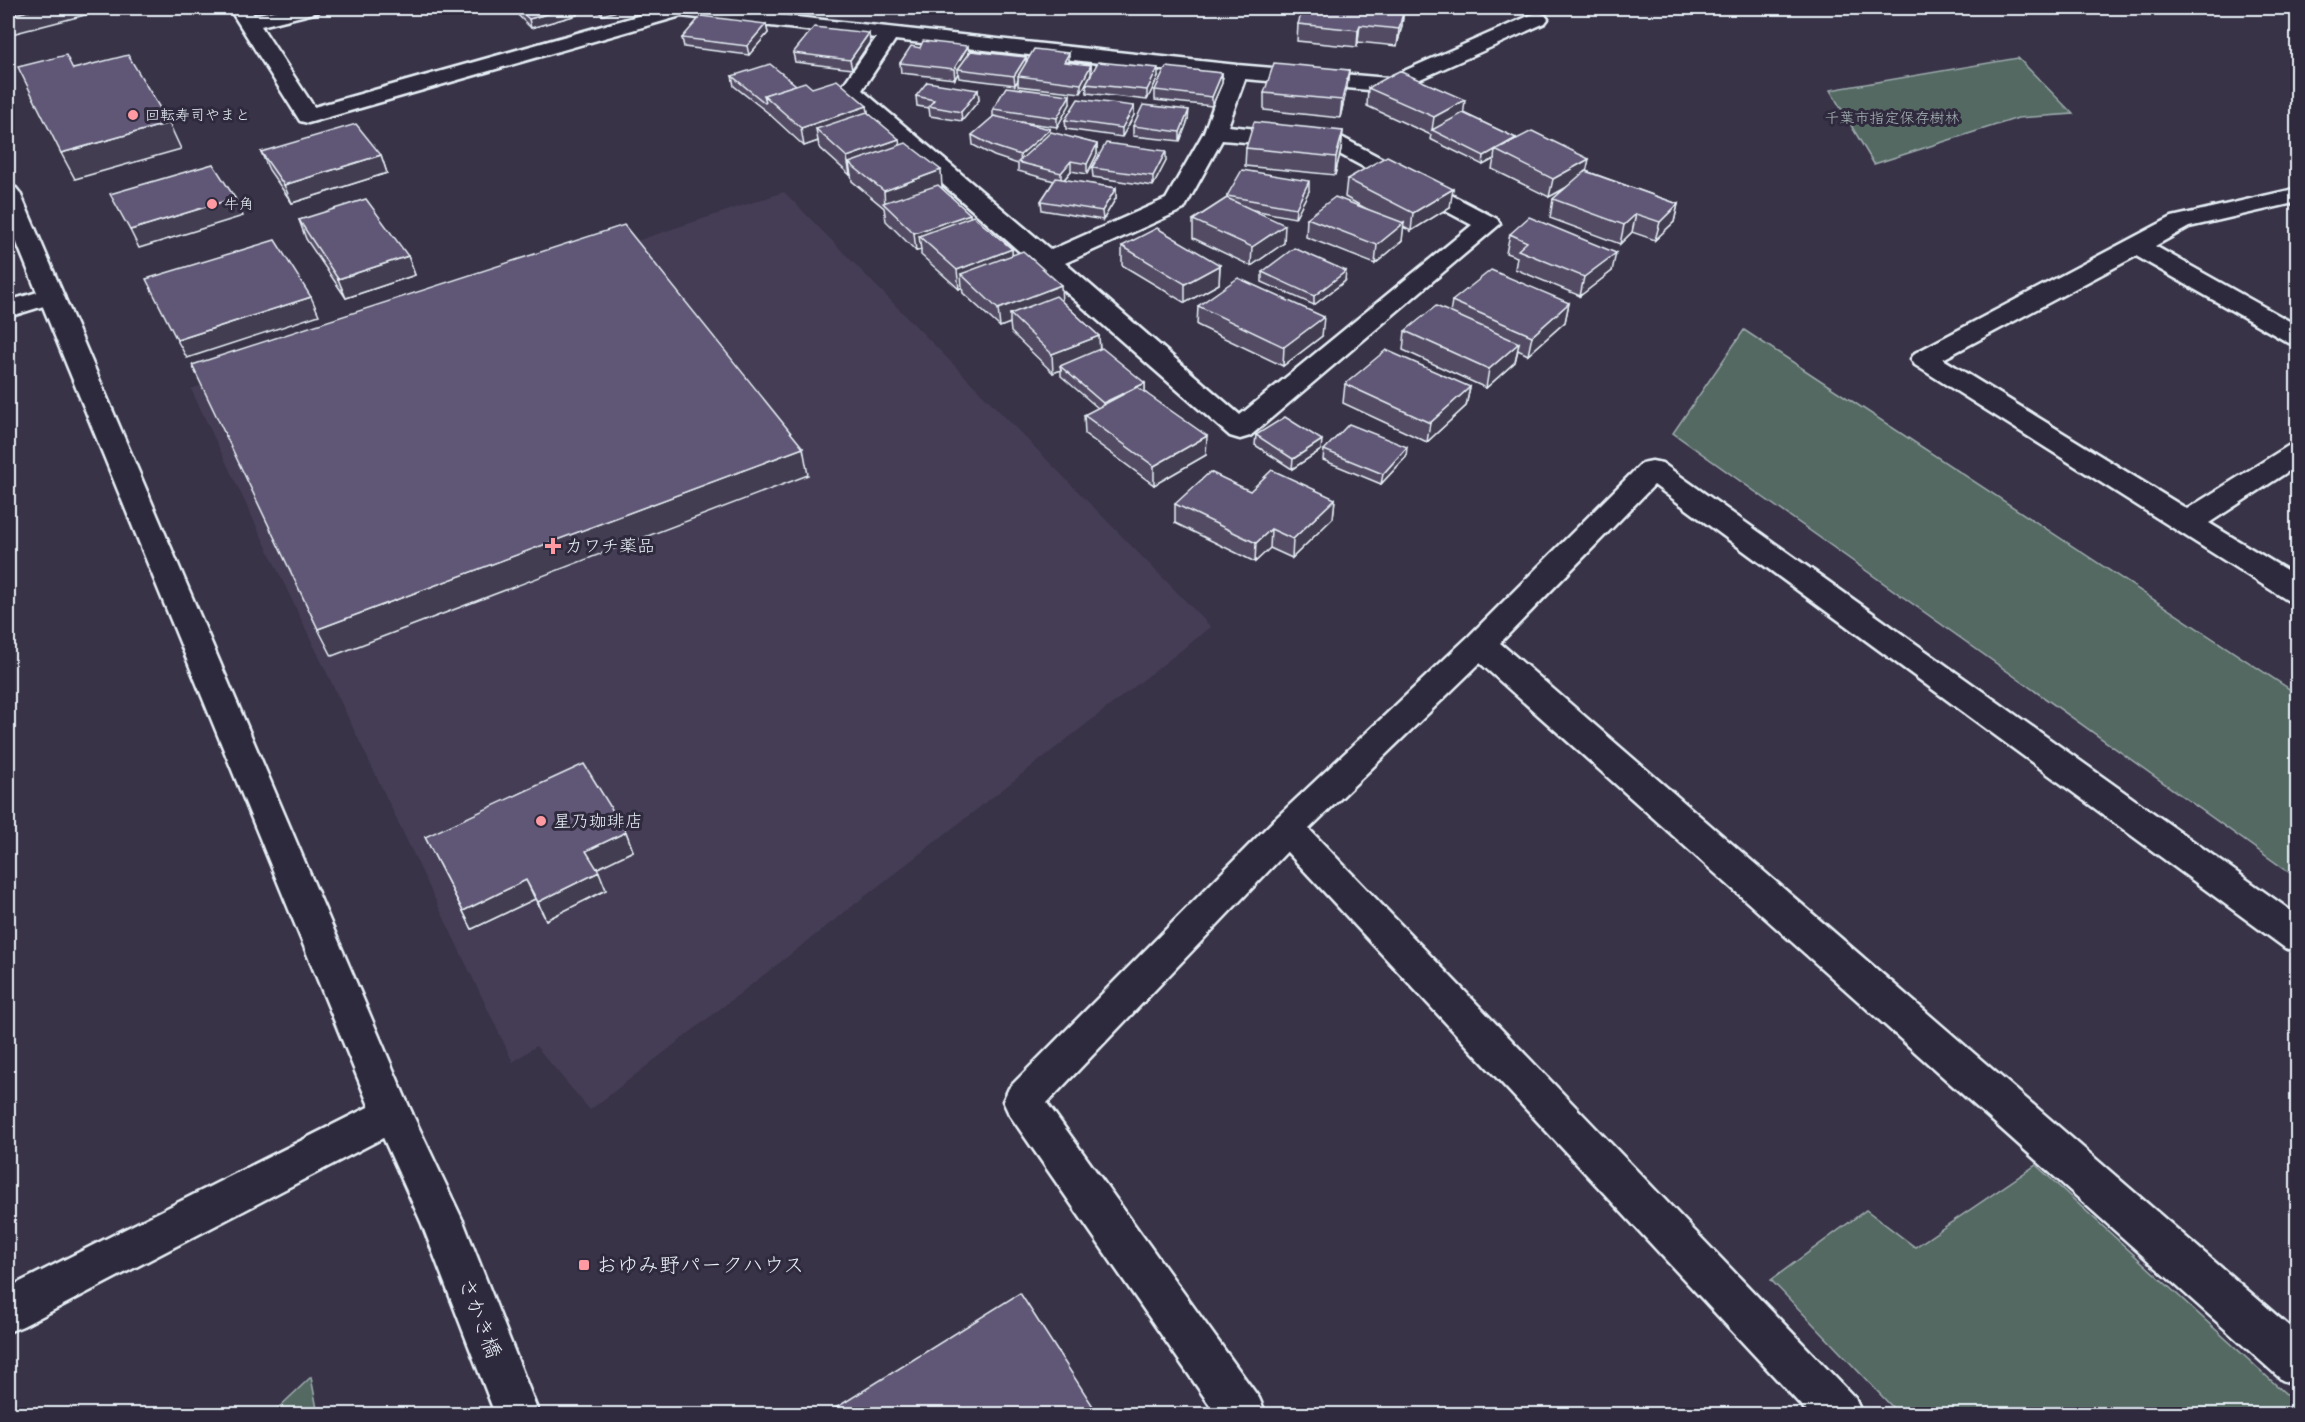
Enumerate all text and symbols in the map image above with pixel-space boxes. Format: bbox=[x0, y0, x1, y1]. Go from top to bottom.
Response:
place label: 回転寿司やまと bbox=[145, 102, 250, 128]
park label: 千葉市指定保存樹林 bbox=[1824, 105, 1960, 131]
marker: 回転寿司やまと bbox=[126, 108, 140, 122]
place label: 牛角 bbox=[224, 191, 254, 217]
marker: 牛角 bbox=[205, 197, 219, 211]
place label: カワチ薬品 bbox=[565, 530, 655, 562]
marker: カワチ薬品 bbox=[546, 539, 560, 553]
place label: 星乃珈琲店 bbox=[553, 805, 643, 837]
marker: 星乃珈琲店 bbox=[534, 814, 548, 828]
place label: おゆみ野パークハウス bbox=[596, 1246, 804, 1284]
marker: おゆみ野パークハウス bbox=[577, 1258, 591, 1272]
street label: さかき橋 bbox=[447, 1272, 513, 1364]

